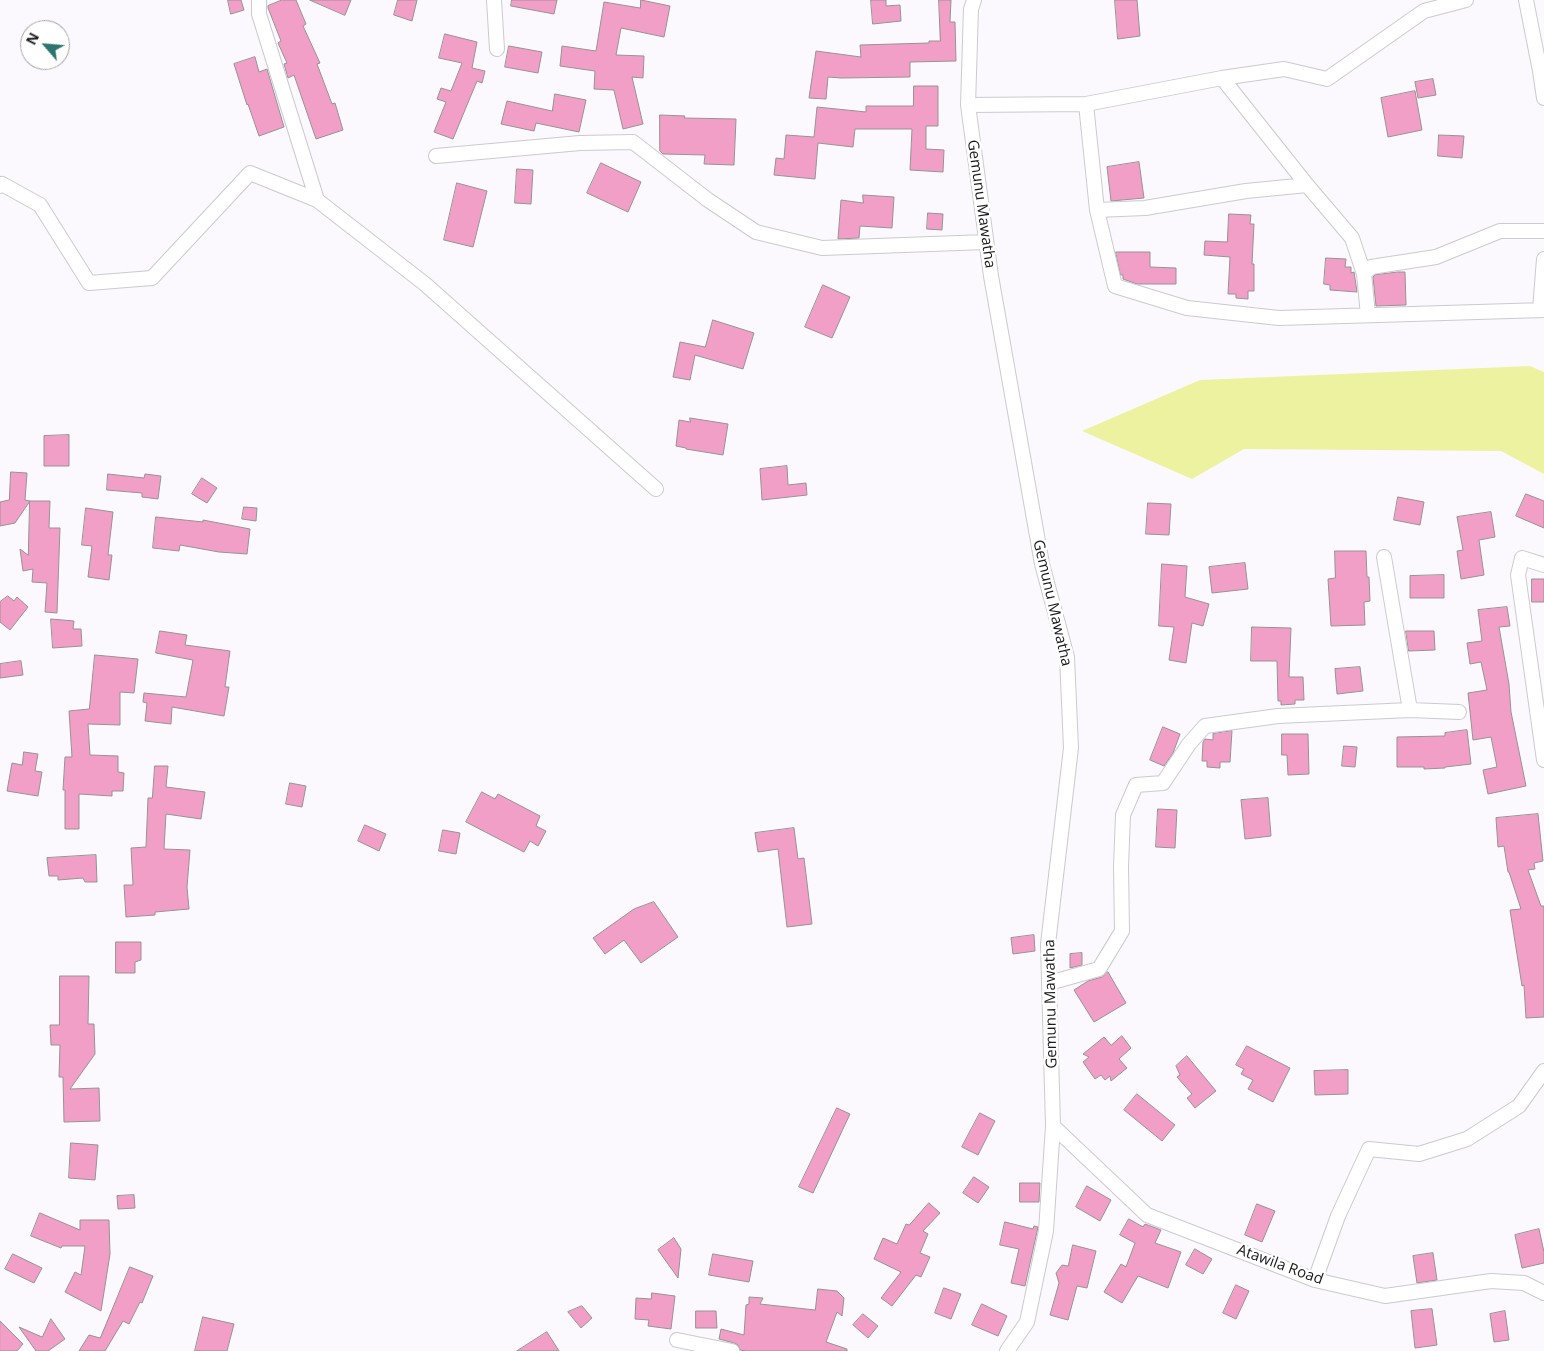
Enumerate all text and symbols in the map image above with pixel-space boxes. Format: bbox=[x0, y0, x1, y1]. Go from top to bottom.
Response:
north arrow bbox=[20, 20, 70, 70]
text: N bbox=[21, 29, 43, 48]
street label: Gemunu Mawatha bbox=[963, 139, 999, 269]
street label: Gemunu Mawatha bbox=[1029, 538, 1075, 668]
street label: Gemunu Mawatha bbox=[1041, 939, 1061, 1069]
street label: Atawila Road bbox=[1234, 1241, 1326, 1289]

